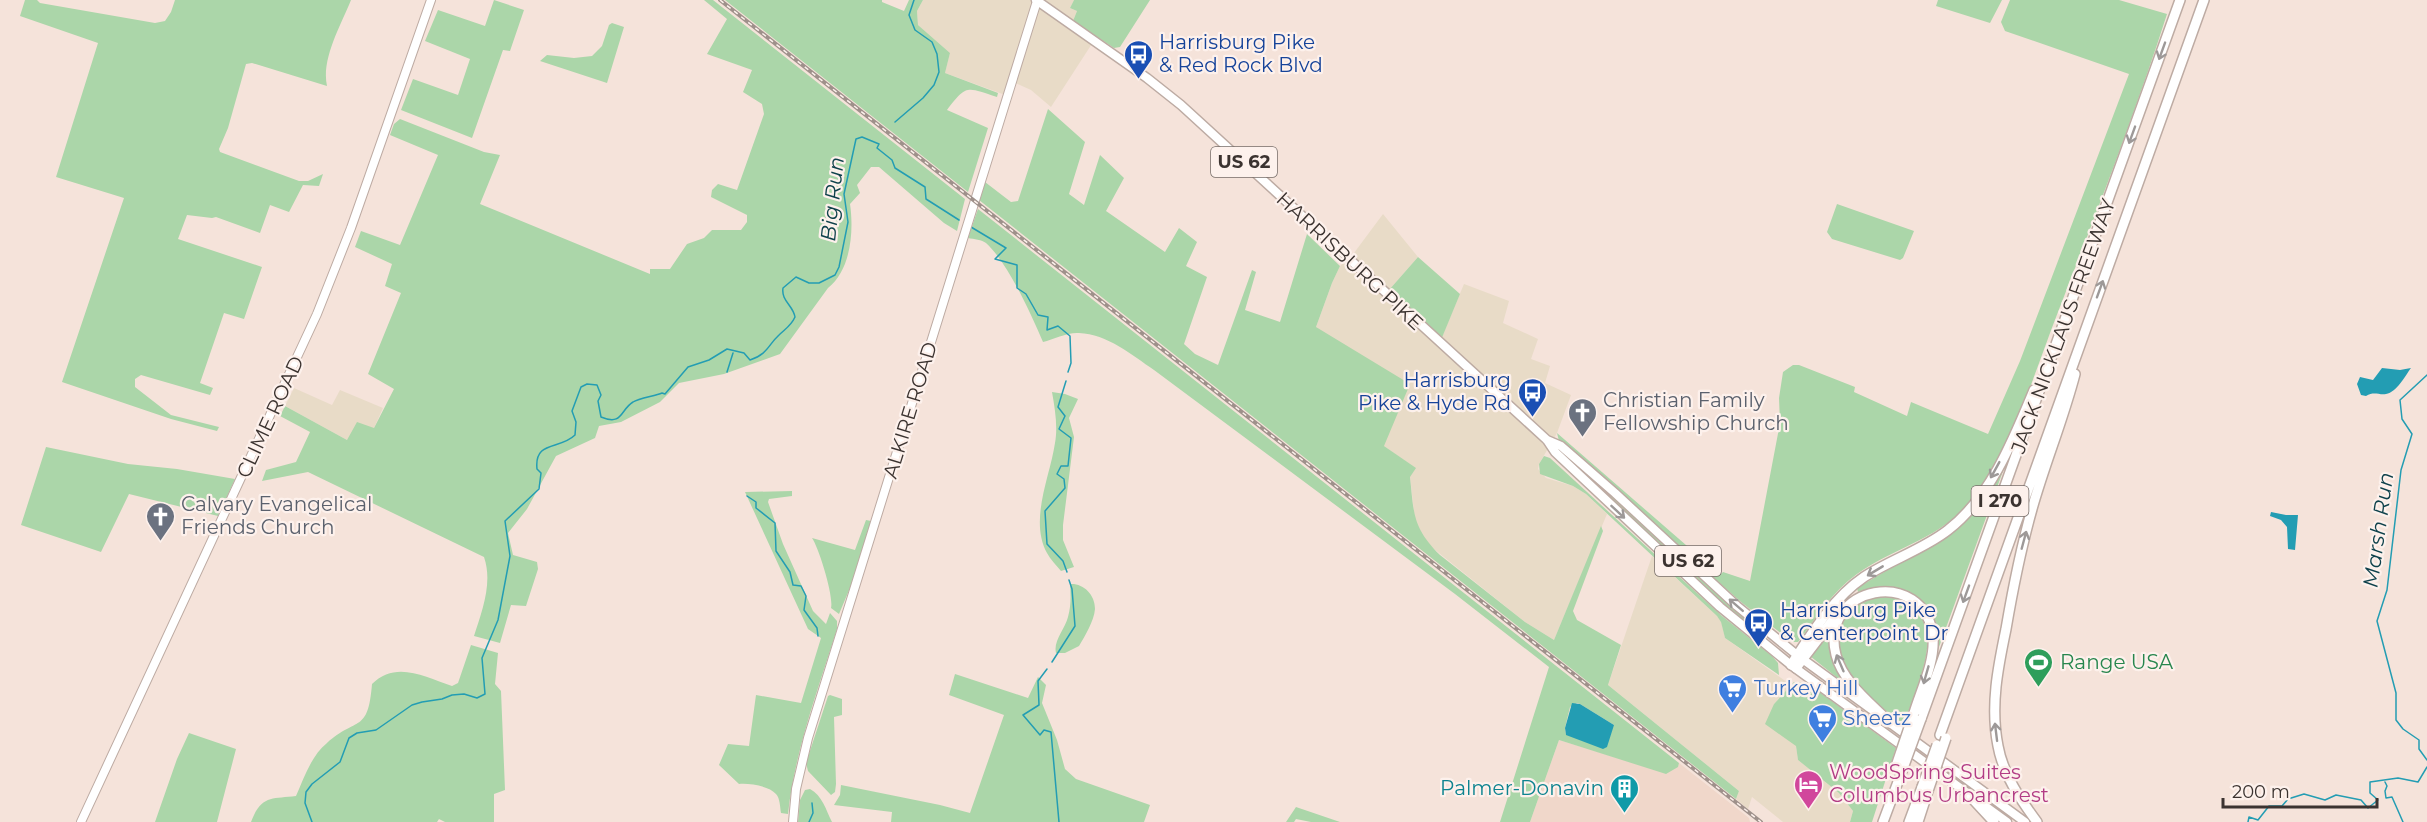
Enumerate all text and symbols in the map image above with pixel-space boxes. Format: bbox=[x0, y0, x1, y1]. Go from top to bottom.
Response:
place label: Harrisburg Pike & Red Rock Blvd bbox=[1159, 30, 1323, 77]
bus stop icon: Harrisburg Pike & Red Rock Blvd bbox=[1122, 38, 1154, 80]
one-way arrow bbox=[2156, 41, 2167, 60]
one-way arrow bbox=[2125, 125, 2136, 144]
road number: US 62 bbox=[1211, 147, 1277, 177]
water label: Big Run bbox=[815, 155, 849, 243]
street label: HARRISBURG PIKE bbox=[1272, 187, 1428, 335]
street label: JACK NICKLAUS FREEWAY bbox=[2005, 195, 2120, 457]
one-way arrow bbox=[2096, 280, 2107, 299]
street label: ALKIRE ROAD bbox=[878, 339, 942, 481]
street label: CLIME ROAD bbox=[231, 352, 309, 482]
place label: Harrisburg Pike & Hyde Rd bbox=[1358, 368, 1511, 415]
bus stop icon: Harrisburg Pike & Hyde Rd bbox=[1516, 376, 1548, 418]
place label: Christian Family Fellowship Church bbox=[1603, 388, 1789, 435]
church icon: Christian Family Fellowship Church bbox=[1566, 396, 1598, 438]
one-way arrow bbox=[1989, 461, 2001, 478]
water label: Marsh Run bbox=[2358, 471, 2398, 589]
road number: I 270 bbox=[1972, 486, 2028, 516]
place label: Calvary Evangelical Friends Church bbox=[181, 492, 372, 539]
church icon: Calvary Evangelical Friends Church bbox=[144, 500, 176, 542]
one-way arrow bbox=[1610, 504, 1625, 518]
one-way arrow bbox=[2018, 530, 2030, 549]
road number: US 62 bbox=[1655, 546, 1721, 576]
one-way arrow bbox=[1867, 565, 1884, 577]
one-way arrow bbox=[1960, 585, 1971, 603]
one-way arrow bbox=[1729, 598, 1744, 612]
place label: Harrisburg Pike & Centerpoint Dr bbox=[1780, 598, 1949, 645]
bus stop icon: Harrisburg Pike & Centerpoint Dr bbox=[1743, 606, 1775, 648]
sports icon: Range USA bbox=[2023, 646, 2055, 688]
place label: Range USA bbox=[2060, 650, 2174, 674]
one-way arrow bbox=[1834, 654, 1845, 672]
one-way arrow bbox=[1920, 665, 1931, 684]
supermarket icon: Turkey Hill bbox=[1717, 672, 1749, 714]
place label: Turkey Hill bbox=[1754, 676, 1858, 700]
supermarket icon: Sheetz bbox=[1806, 702, 1838, 744]
place label: Sheetz bbox=[1843, 706, 1911, 730]
one-way arrow bbox=[1991, 722, 2002, 742]
place label: WoodSpring Suites Columbus Urbancrest bbox=[1829, 760, 2049, 807]
hotel icon: WoodSpring Suites Columbus Urbancrest bbox=[1792, 768, 1824, 810]
scale bar bbox=[2223, 771, 2378, 809]
building icon: Palmer-Donavin bbox=[1609, 772, 1641, 814]
place label: Palmer-Donavin bbox=[1440, 776, 1604, 800]
text: 200 m bbox=[2232, 781, 2290, 803]

